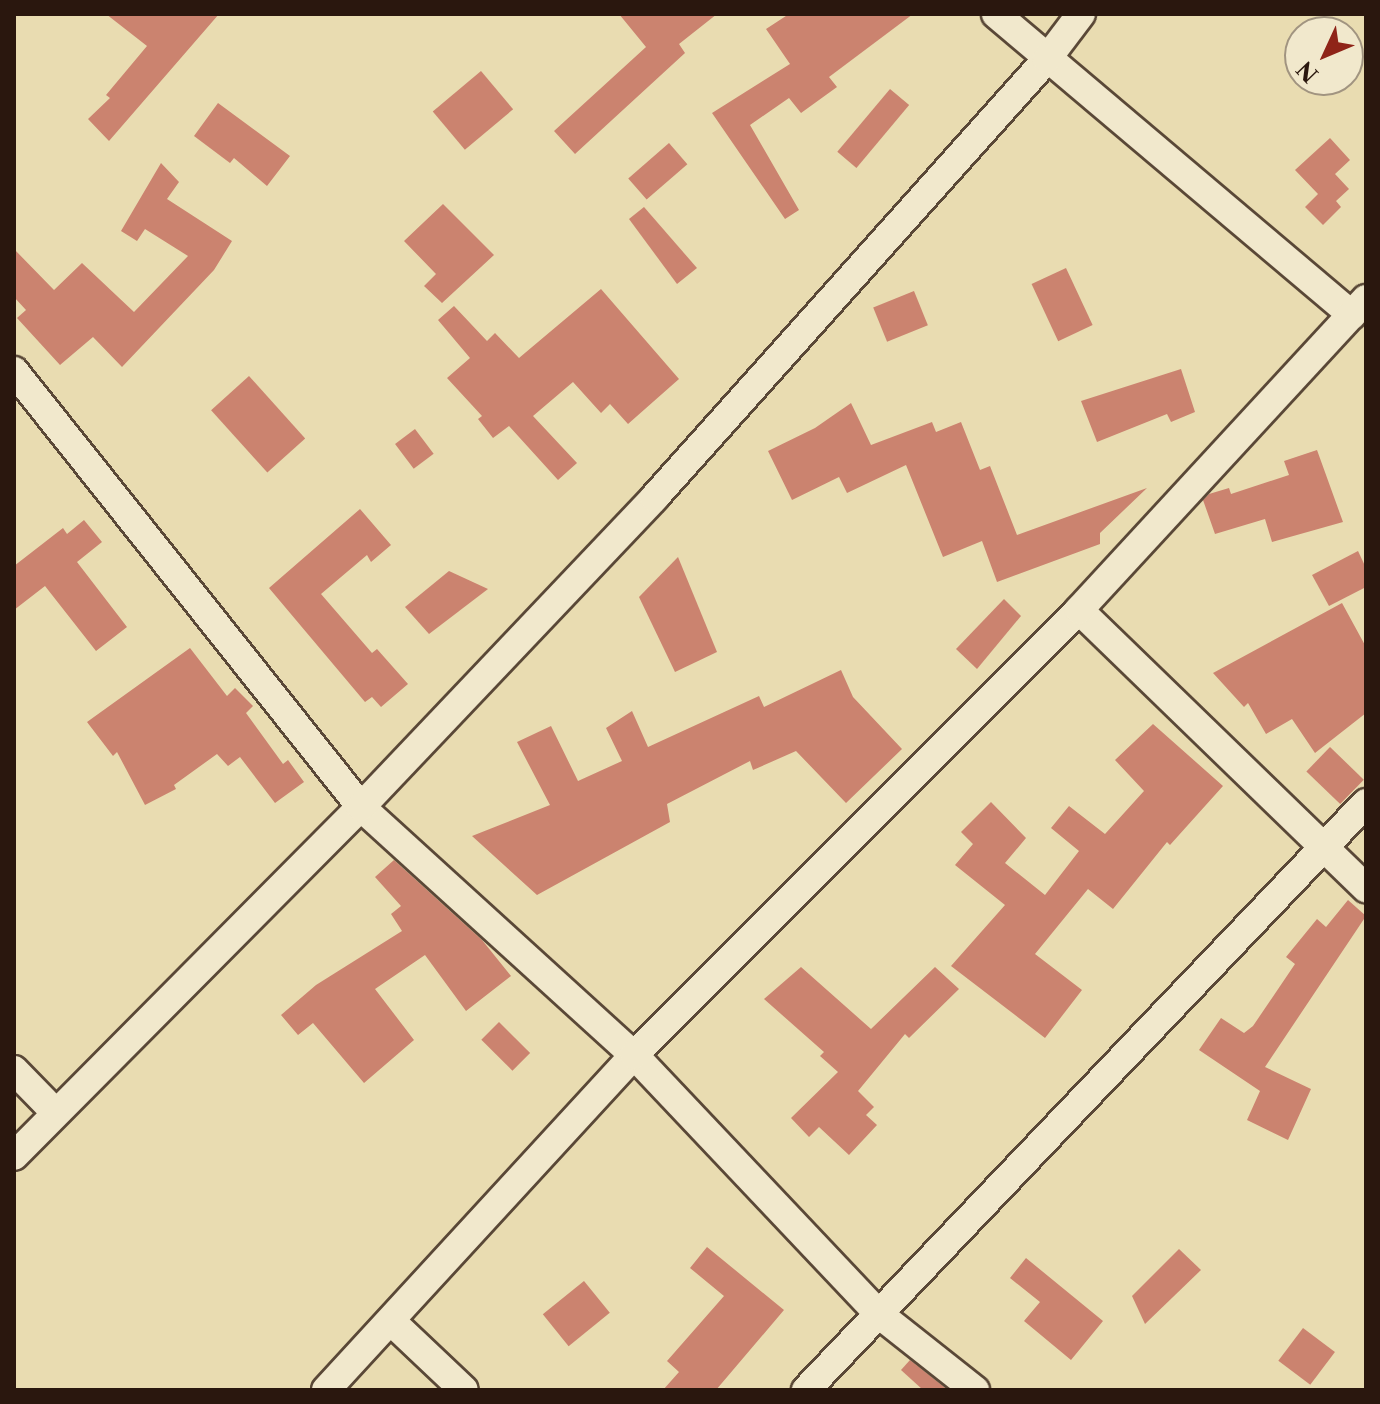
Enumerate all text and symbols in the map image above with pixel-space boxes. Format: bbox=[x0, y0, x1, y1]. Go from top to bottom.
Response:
north arrow bbox=[1284, 16, 1364, 96]
text: N bbox=[1291, 55, 1324, 88]

